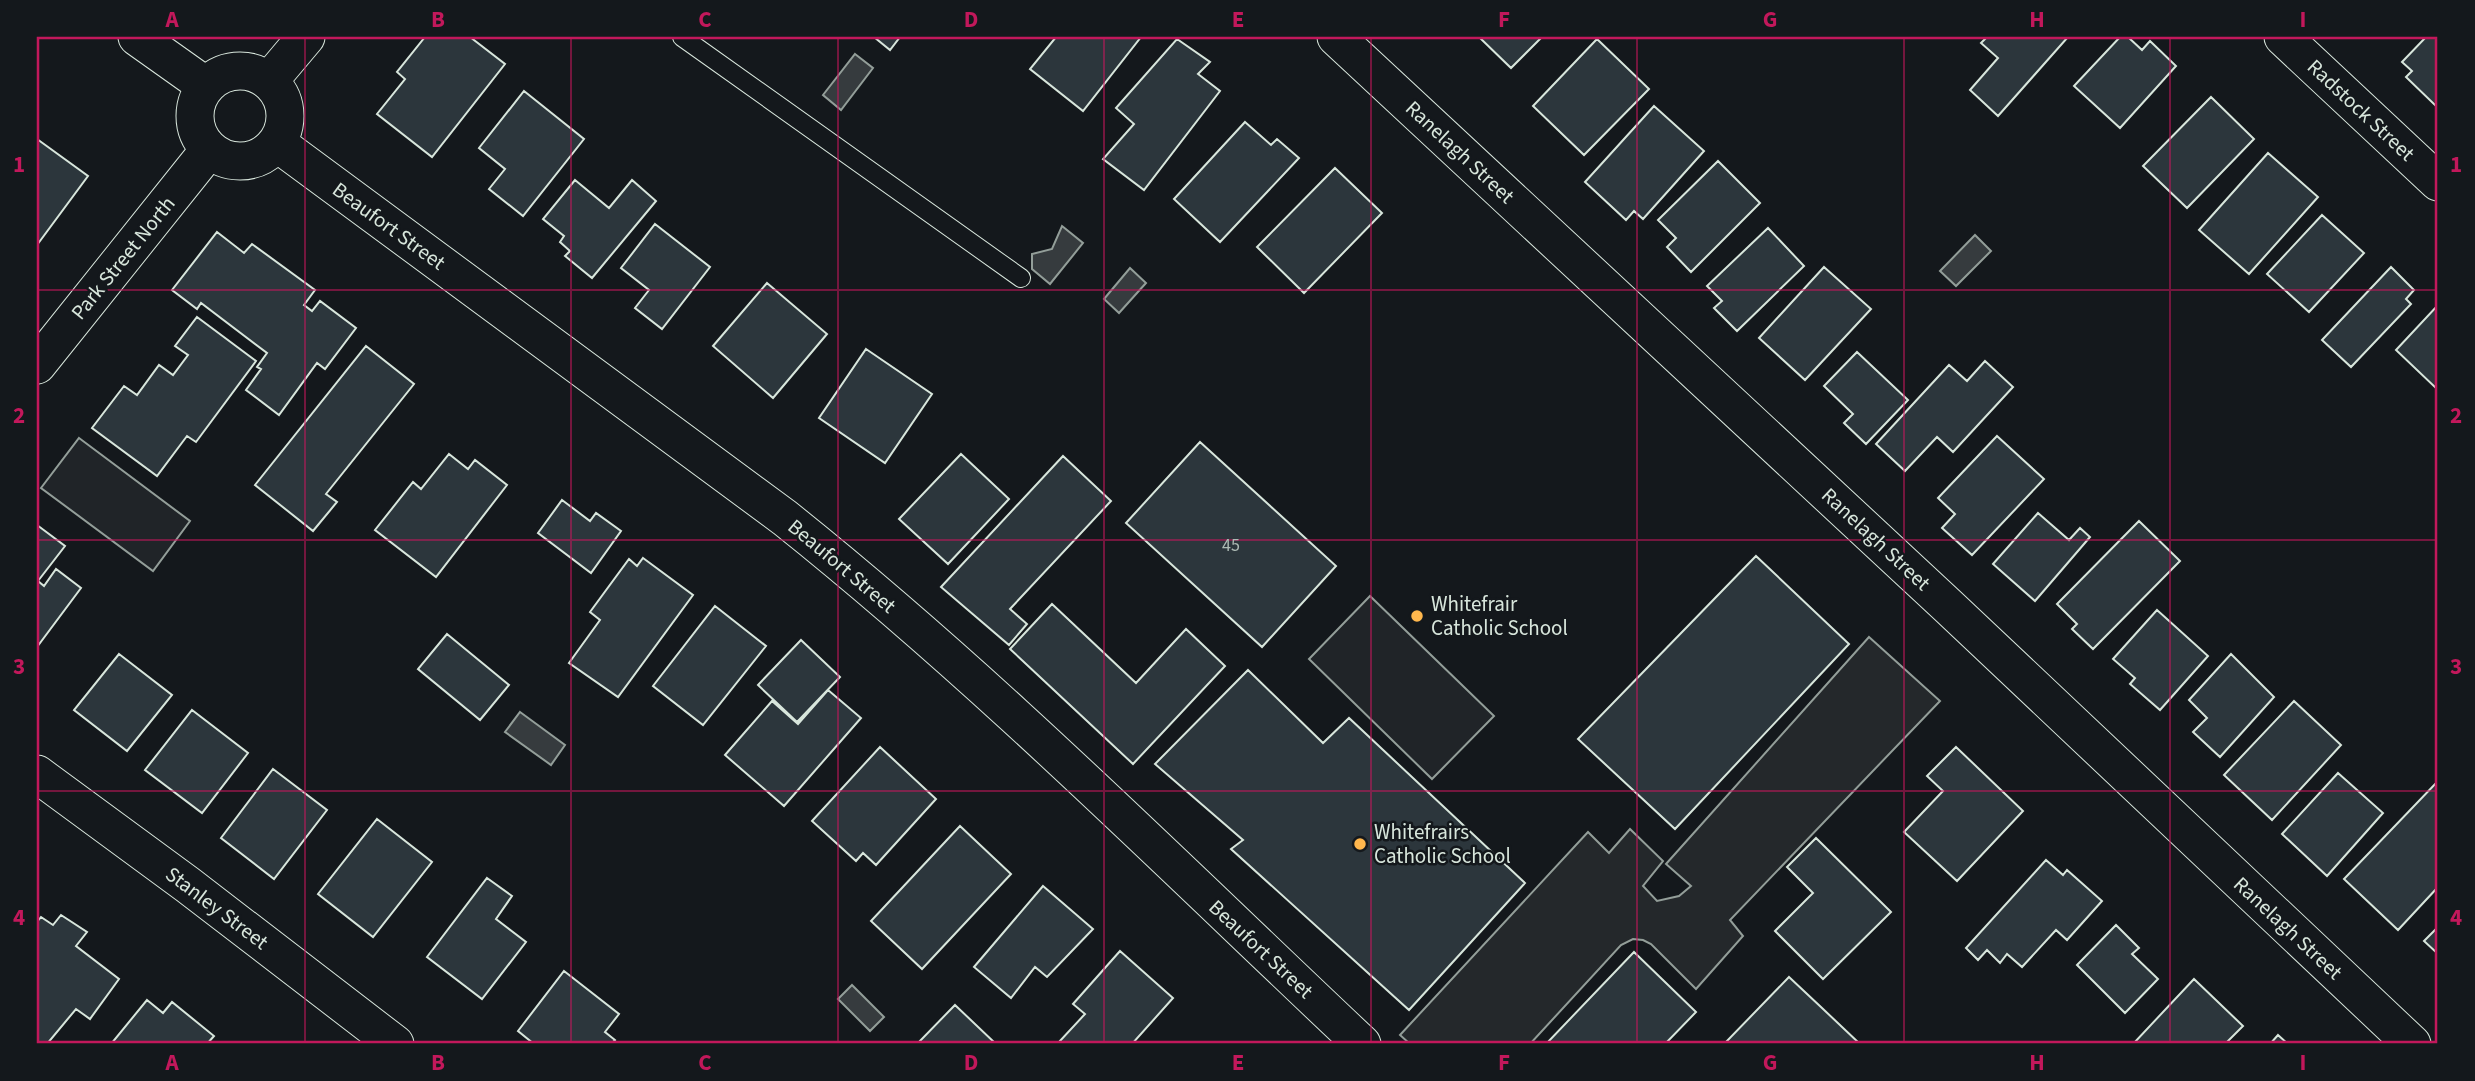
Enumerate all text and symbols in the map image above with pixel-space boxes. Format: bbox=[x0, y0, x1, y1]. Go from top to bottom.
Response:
text: A bbox=[164, 3, 179, 36]
text: B bbox=[431, 3, 445, 36]
text: C bbox=[698, 3, 712, 36]
text: D bbox=[964, 3, 978, 36]
text: E bbox=[1232, 3, 1244, 36]
text: F bbox=[1498, 3, 1510, 36]
text: G bbox=[1763, 3, 1777, 36]
text: H bbox=[2029, 3, 2045, 36]
text: I bbox=[2300, 3, 2306, 36]
street label: Radstock Street bbox=[2301, 52, 2421, 168]
street label: Ranelagh Street bbox=[1399, 94, 1521, 210]
text: 1 bbox=[13, 148, 25, 181]
text: 1 bbox=[2450, 148, 2462, 181]
street label: Beaufort Street bbox=[326, 175, 452, 277]
street label: Park Street North bbox=[64, 190, 182, 326]
text: 2 bbox=[13, 399, 25, 432]
text: 2 bbox=[2450, 399, 2462, 432]
street label: Ranelagh Street bbox=[1815, 481, 1937, 597]
street label: Beaufort Street bbox=[781, 512, 903, 620]
house number: 45 bbox=[1222, 533, 1240, 558]
place label: Whitefrair Catholic School bbox=[1431, 589, 1568, 643]
marker: Whitefrair Catholic School bbox=[1409, 608, 1425, 624]
text: 3 bbox=[13, 650, 25, 683]
text: 3 bbox=[2450, 650, 2462, 683]
place label: Whitefrairs Catholic School bbox=[1374, 817, 1511, 871]
marker: Whitefrairs Catholic School bbox=[1352, 836, 1368, 852]
street label: Stanley Street bbox=[159, 859, 275, 957]
street label: Ranelagh Street bbox=[2227, 870, 2349, 986]
street label: Beaufort Street bbox=[1202, 893, 1320, 1005]
text: 4 bbox=[13, 901, 25, 934]
text: 4 bbox=[2450, 901, 2462, 934]
text: A bbox=[164, 1046, 179, 1079]
text: B bbox=[431, 1046, 445, 1079]
text: C bbox=[698, 1046, 712, 1079]
text: D bbox=[964, 1046, 978, 1079]
text: E bbox=[1232, 1046, 1244, 1079]
text: F bbox=[1498, 1046, 1510, 1079]
text: G bbox=[1763, 1046, 1777, 1079]
text: H bbox=[2029, 1046, 2045, 1079]
text: I bbox=[2300, 1046, 2306, 1079]

